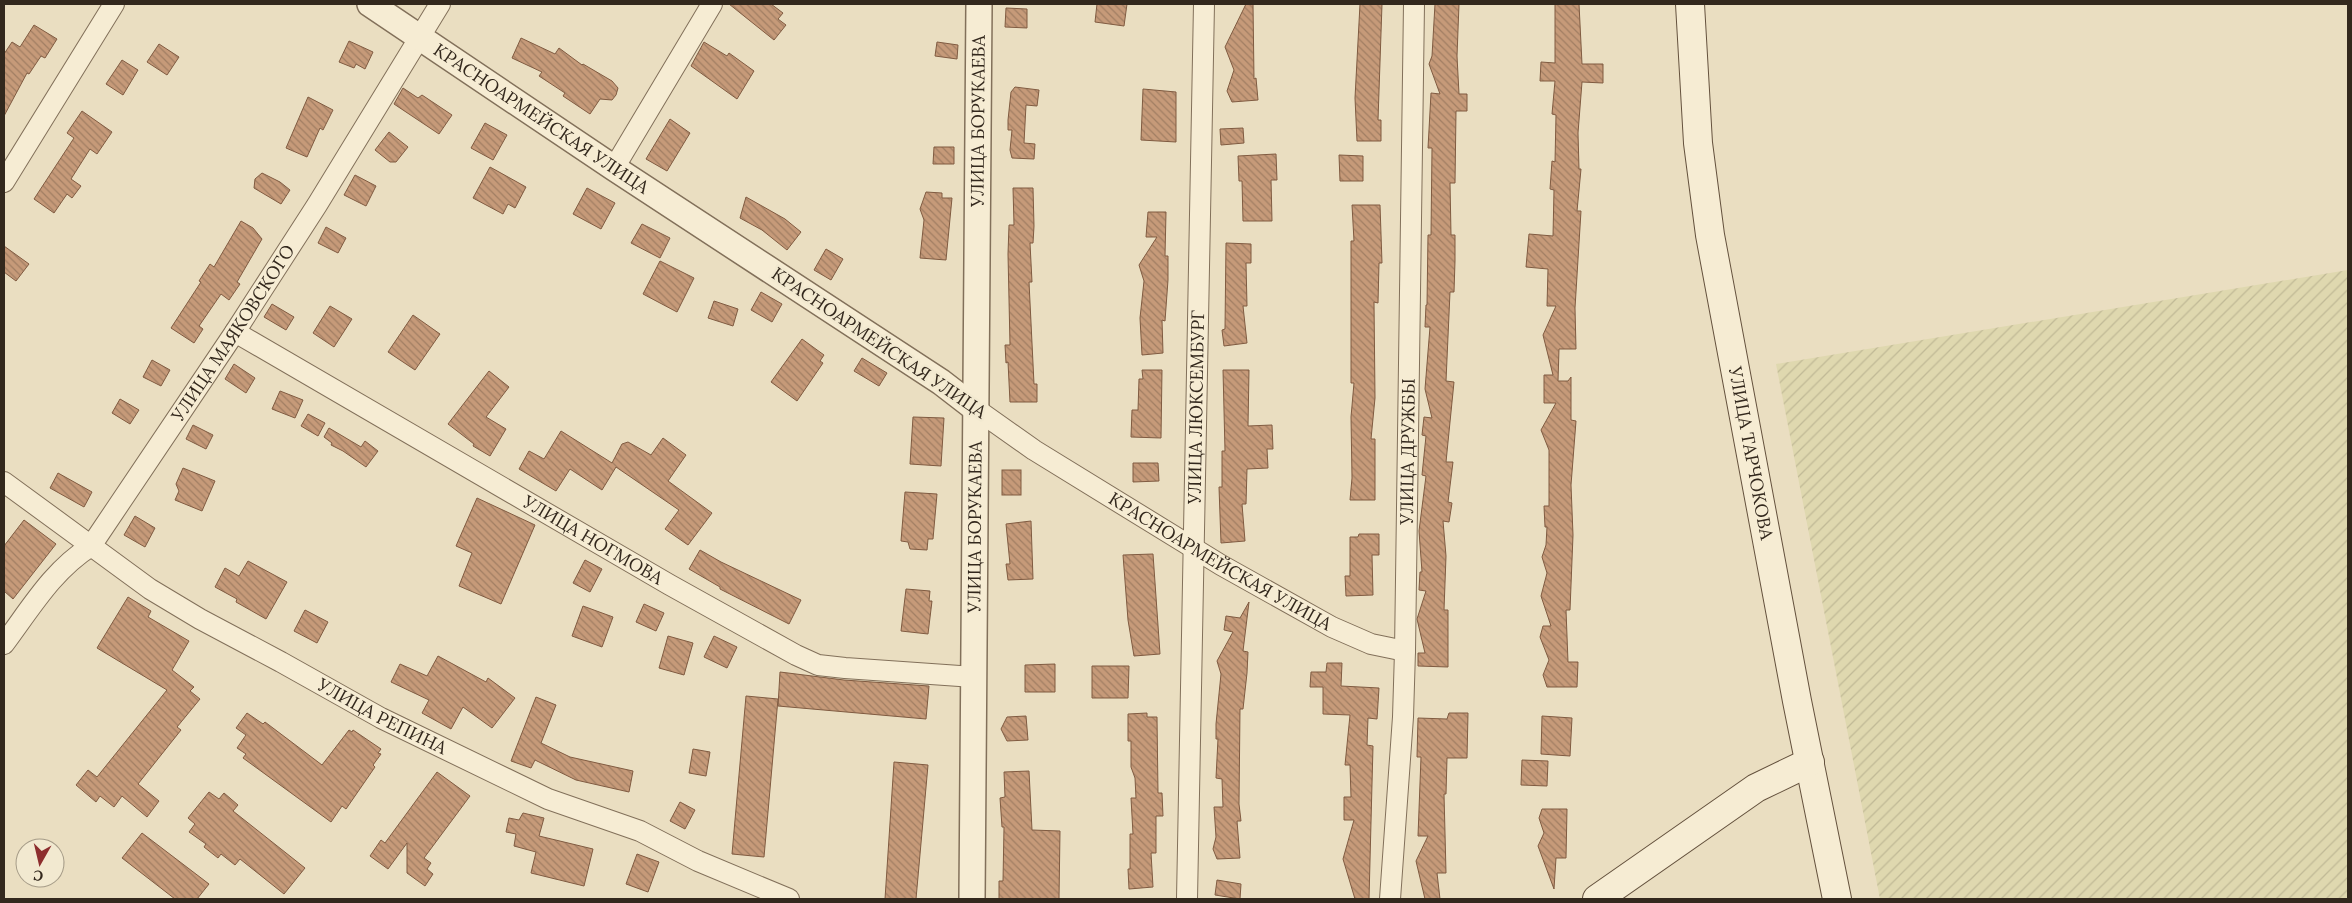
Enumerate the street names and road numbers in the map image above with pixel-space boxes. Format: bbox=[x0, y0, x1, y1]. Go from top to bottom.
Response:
street label: УЛИЦА БОРУКАЕВА bbox=[965, 34, 990, 208]
street label: КРАСНОАРМЕЙСКАЯ УЛИЦА bbox=[429, 38, 654, 199]
street label: УЛИЦА МАЯКОВСКОГО bbox=[166, 240, 299, 426]
street label: КРАСНОАРМЕЙСКАЯ УЛИЦА bbox=[767, 262, 992, 424]
street label: УЛИЦА ЛЮКСЕМБУРГ bbox=[1182, 310, 1209, 505]
street label: УЛИЦА ТАРЧОКОВА bbox=[1724, 364, 1779, 542]
street label: УЛИЦА ДРУЖБЫ bbox=[1395, 378, 1420, 526]
street label: УЛИЦА БОРУКАЕВА bbox=[962, 440, 987, 614]
street label: КРАСНОАРМЕЙСКАЯ УЛИЦА bbox=[1105, 487, 1336, 636]
street label: УЛИЦА НОГМОВА bbox=[518, 489, 668, 590]
street label: УЛИЦА РЕПИНА bbox=[313, 672, 451, 760]

